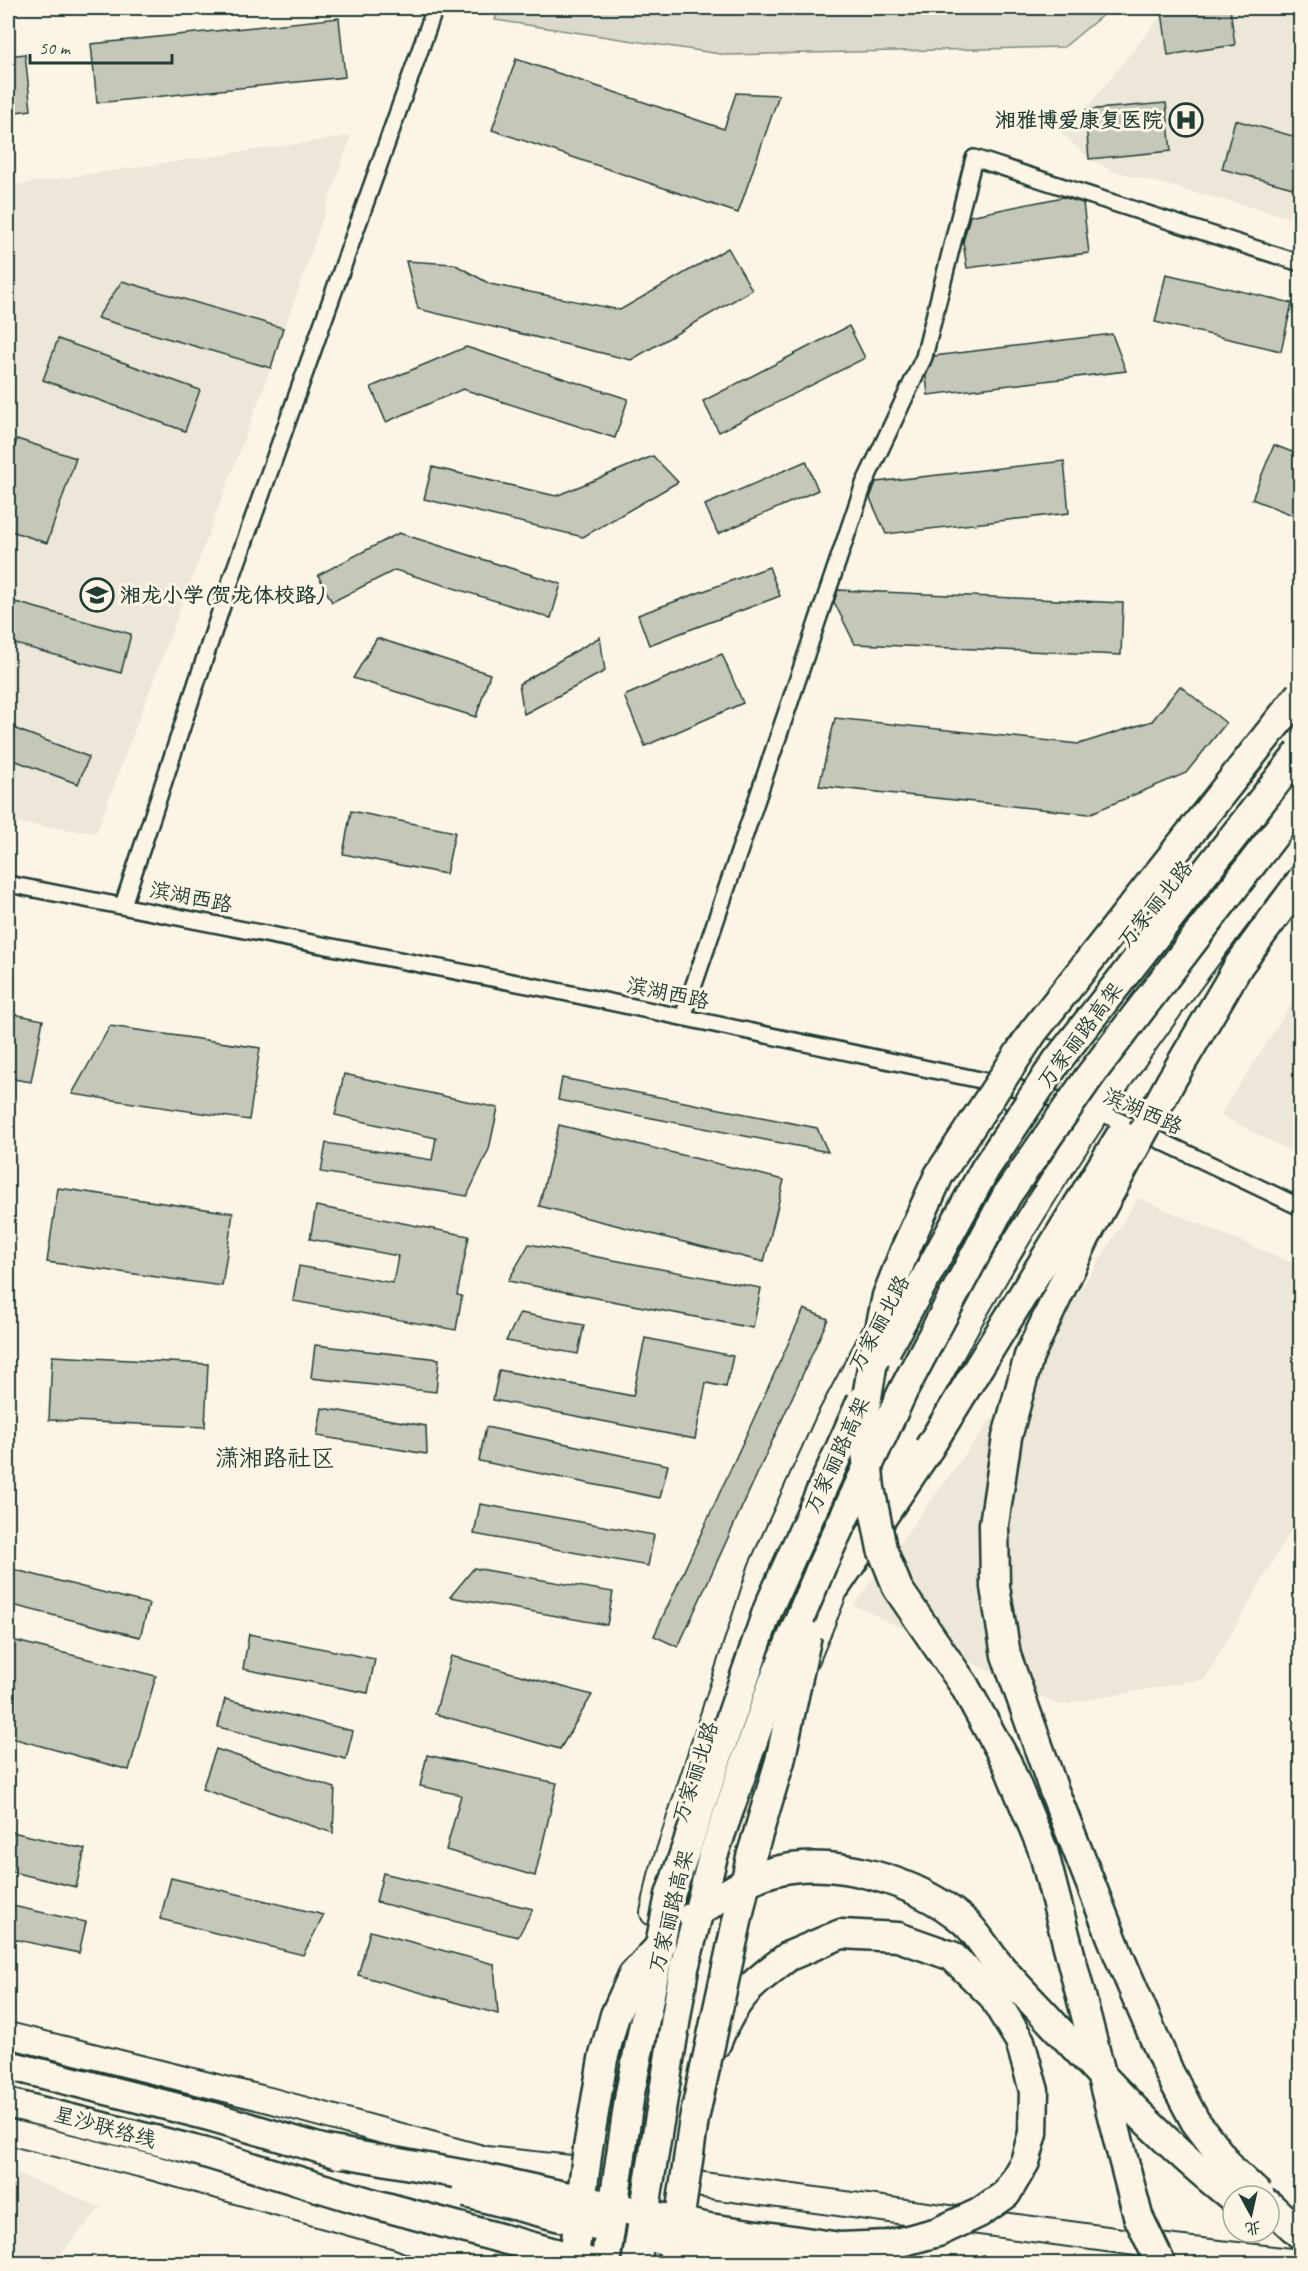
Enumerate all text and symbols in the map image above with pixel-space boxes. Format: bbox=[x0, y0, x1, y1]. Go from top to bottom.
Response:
scale bar bbox=[30, 27, 172, 65]
text: 50 m bbox=[39, 37, 72, 59]
hospital icon: 湘雅博爱康复医院 bbox=[1168, 102, 1204, 138]
place label: 湘雅博爱康复医院 bbox=[995, 107, 1163, 133]
school or university icon: 湘龙小学(贺龙体校路) bbox=[79, 577, 115, 613]
place label: 湘龙小学(贺龙体校路) bbox=[120, 582, 325, 608]
street label: 万家丽北路 bbox=[1112, 855, 1198, 953]
street label: 滨湖西路 bbox=[147, 876, 235, 918]
street label: 滨湖西路 bbox=[624, 972, 712, 1014]
street label: 万家丽路高架 bbox=[1032, 977, 1128, 1093]
street label: 滨湖西路 bbox=[1099, 1082, 1187, 1140]
street label: 万家丽北路 bbox=[843, 1271, 915, 1375]
street label: 万家丽路高架 bbox=[799, 1392, 875, 1518]
district label: 潇湘路社区 bbox=[215, 1443, 335, 1473]
street label: 万家丽北路 bbox=[666, 1718, 724, 1826]
street label: 万家丽路高架 bbox=[643, 1847, 699, 1975]
street label: 星沙联络线 bbox=[51, 2101, 159, 2153]
north arrow bbox=[1221, 2184, 1281, 2244]
text: 北 bbox=[1244, 2217, 1262, 2239]

